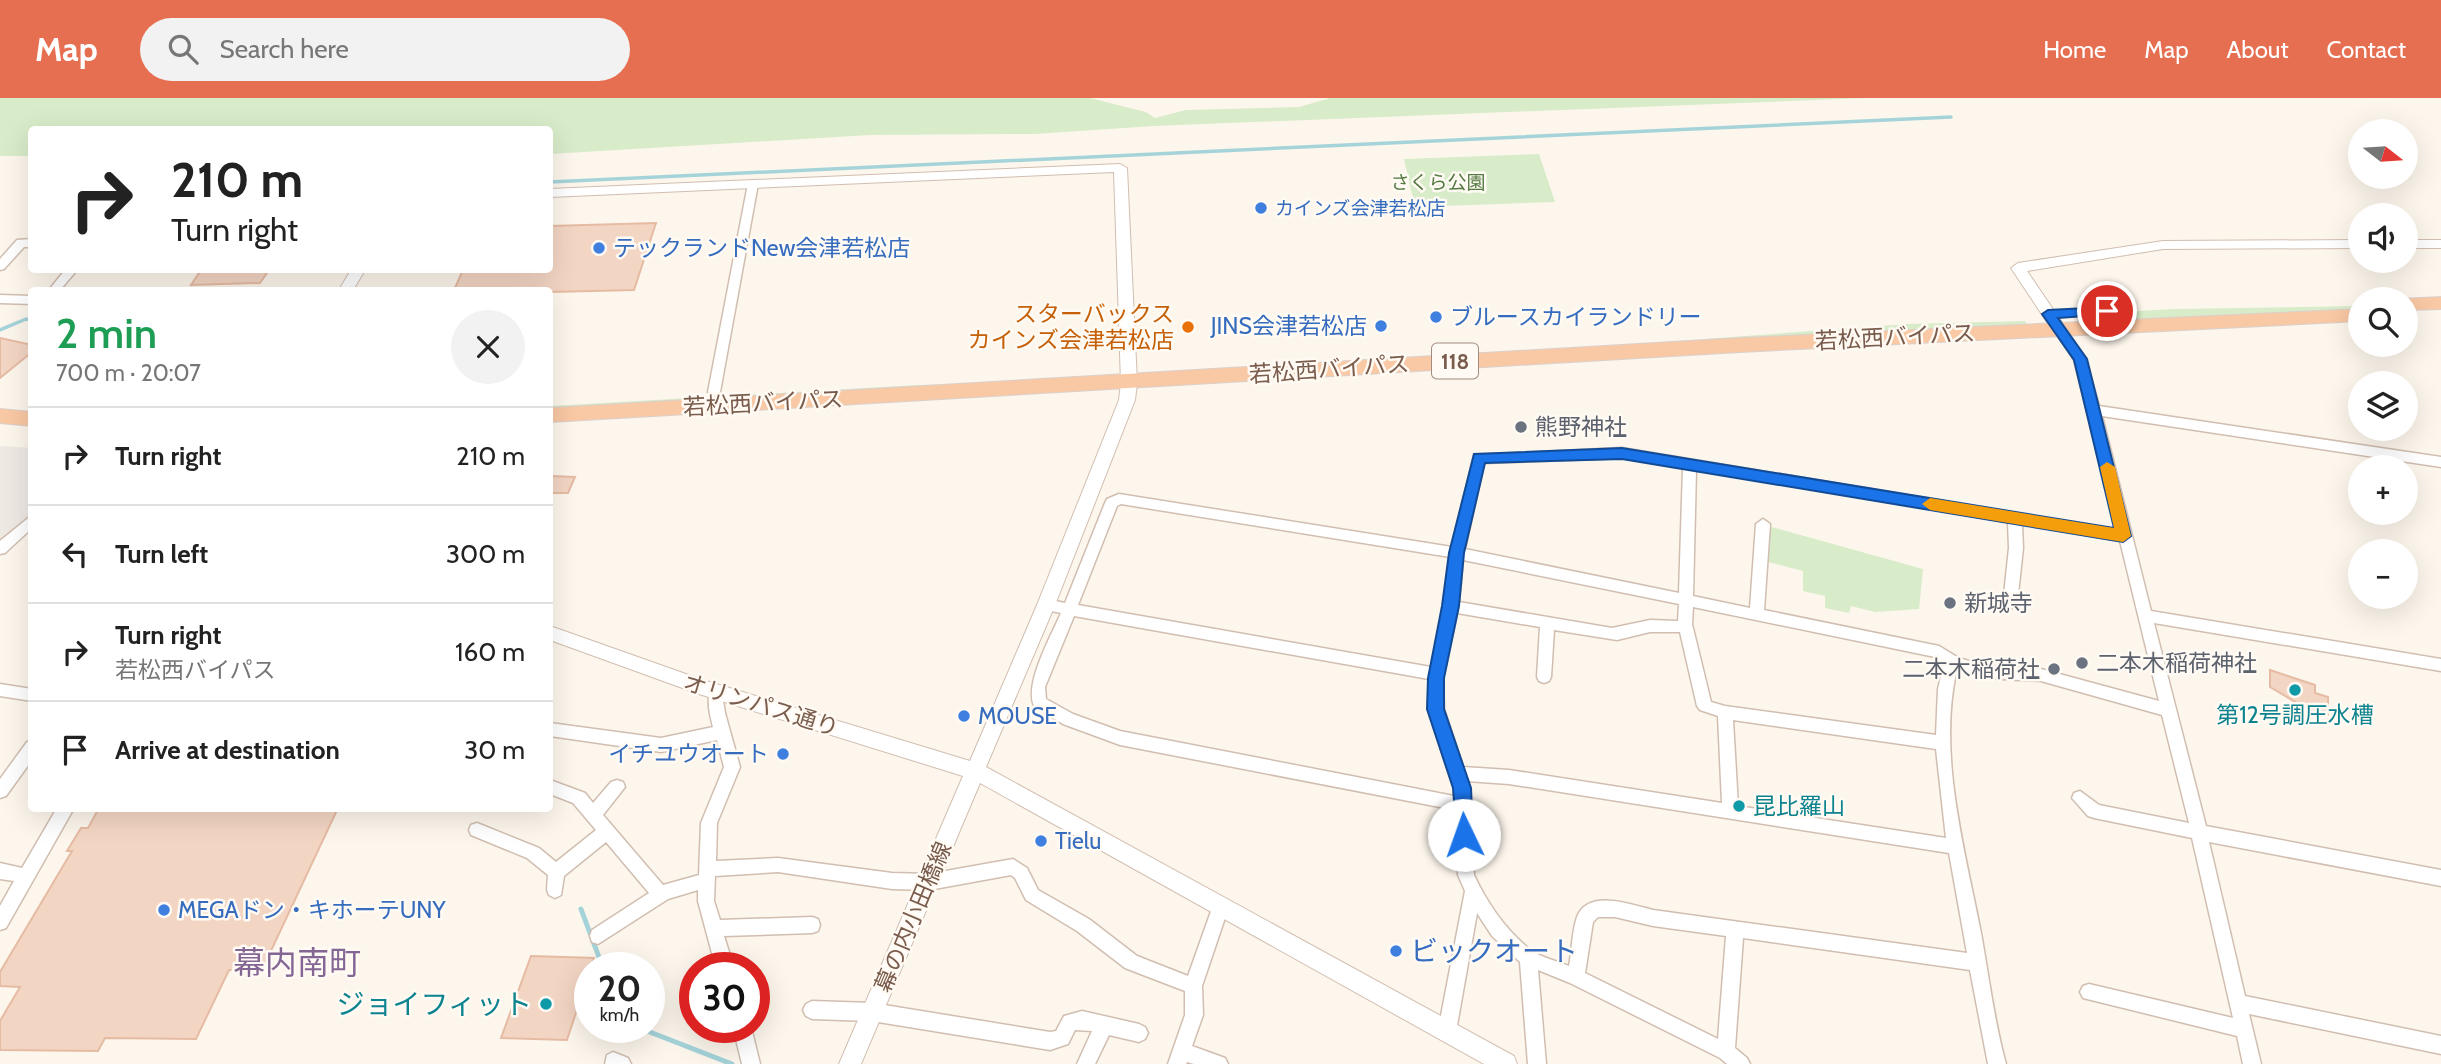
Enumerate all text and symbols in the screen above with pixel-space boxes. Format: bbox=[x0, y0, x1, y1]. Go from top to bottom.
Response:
search box bbox=[140, 18, 630, 81]
text: Map bbox=[35, 29, 98, 69]
icon: search bbox=[164, 30, 202, 68]
text: Search here bbox=[220, 33, 349, 65]
text: Home bbox=[2043, 35, 2106, 64]
text: Map bbox=[2144, 35, 2189, 64]
text: About bbox=[2227, 35, 2289, 64]
text: Contact bbox=[2327, 35, 2406, 64]
north arrow bbox=[2348, 119, 2418, 189]
map controls bbox=[2348, 119, 2418, 609]
text: 210 m bbox=[171, 150, 303, 209]
icon: right bbox=[56, 154, 147, 245]
park label: さくら公園 bbox=[1390, 171, 1486, 194]
place label: カインズ会津若松店 bbox=[1275, 197, 1446, 220]
marker: カインズ会津若松店 bbox=[1253, 200, 1269, 216]
button: sound bbox=[2348, 203, 2418, 273]
text: Turn right bbox=[171, 210, 298, 249]
place label: テックランドNew会津若松店 bbox=[613, 234, 910, 262]
marker: テックランドNew会津若松店 bbox=[591, 240, 607, 256]
pin bbox=[2077, 281, 2137, 341]
button: search bbox=[2348, 287, 2418, 357]
icon: arrive bbox=[2088, 292, 2126, 330]
place label: スターバックス カインズ会津若松店 bbox=[967, 300, 1174, 354]
place label: ブルースカイランドリー bbox=[1450, 303, 1702, 331]
text: 2 min bbox=[56, 307, 157, 359]
marker: ブルースカイランドリー bbox=[1428, 309, 1444, 325]
button: close bbox=[451, 310, 525, 384]
place label: JINS会津若松店 bbox=[1210, 312, 1367, 340]
marker: JINS会津若松店 bbox=[1373, 318, 1389, 334]
marker: スターバックス カインズ会津若松店 bbox=[1180, 319, 1196, 335]
street label: 若松西バイパス bbox=[1814, 319, 1976, 355]
road number: 118 bbox=[1432, 344, 1478, 378]
street label: 若松西バイパス bbox=[1248, 349, 1410, 389]
text: 700 m · 20:07 bbox=[56, 359, 201, 387]
button: layers bbox=[2348, 371, 2418, 441]
street label: 若松西バイパス bbox=[682, 385, 844, 421]
place label: 熊野神社 bbox=[1535, 413, 1627, 441]
marker: 熊野神社 bbox=[1513, 419, 1529, 435]
icon: right bbox=[56, 437, 94, 475]
text: Turn right bbox=[115, 440, 221, 472]
text: 210 m bbox=[456, 440, 525, 472]
button: + bbox=[2348, 455, 2418, 525]
icon: left bbox=[56, 535, 94, 573]
text: Turn left bbox=[115, 538, 208, 570]
text: 300 m bbox=[446, 538, 525, 570]
button: − bbox=[2348, 539, 2418, 609]
place label: 新城寺 bbox=[1964, 589, 2033, 617]
marker: 新城寺 bbox=[1942, 595, 1958, 611]
text: Turn right bbox=[115, 619, 221, 651]
icon: right bbox=[56, 633, 94, 671]
text: 160 m bbox=[455, 636, 525, 668]
place label: 二本木稲荷神社 bbox=[2096, 649, 2257, 677]
place label: 二本木稲荷社 bbox=[1902, 655, 2040, 683]
marker: 二本木稲荷神社 bbox=[2074, 655, 2090, 671]
text: 若松西バイパス bbox=[115, 656, 276, 684]
marker: 二本木稲荷社 bbox=[2046, 661, 2062, 677]
street label: オリンパス通り bbox=[680, 668, 842, 742]
marker: 第12号調圧水槽 bbox=[2287, 682, 2303, 698]
place label: 第12号調圧水槽 bbox=[2216, 701, 2374, 729]
place label: MOUSE bbox=[978, 702, 1057, 730]
marker: MOUSE bbox=[956, 708, 972, 724]
icon: arrive bbox=[56, 731, 94, 769]
text: Arrive at destination bbox=[115, 734, 340, 766]
text: 30 m bbox=[464, 734, 525, 766]
place label: イチユウオート bbox=[608, 740, 769, 768]
marker: イチユウオート bbox=[775, 746, 791, 762]
place label: 昆比羅山 bbox=[1753, 792, 1845, 820]
position arrow bbox=[1427, 798, 1501, 872]
marker: 昆比羅山 bbox=[1731, 798, 1747, 814]
place label: Tielu bbox=[1055, 827, 1101, 855]
marker: Tielu bbox=[1033, 833, 1049, 849]
street label: 幕の内小田橋線 bbox=[869, 837, 957, 997]
place label: MEGAドン・キホーテUNY bbox=[178, 896, 447, 924]
marker: MEGAドン・キホーテUNY bbox=[156, 902, 172, 918]
place label: ビックオート bbox=[1410, 934, 1578, 968]
district label: 幕内南町 bbox=[233, 943, 361, 982]
marker: ビックオート bbox=[1388, 943, 1404, 959]
speed limit sign: 30 bbox=[679, 952, 770, 1043]
text: 20 bbox=[598, 967, 641, 1010]
place label: ジョイフィット bbox=[337, 987, 532, 1021]
marker: ジョイフィット bbox=[538, 996, 554, 1012]
text: km/h bbox=[600, 1004, 639, 1026]

